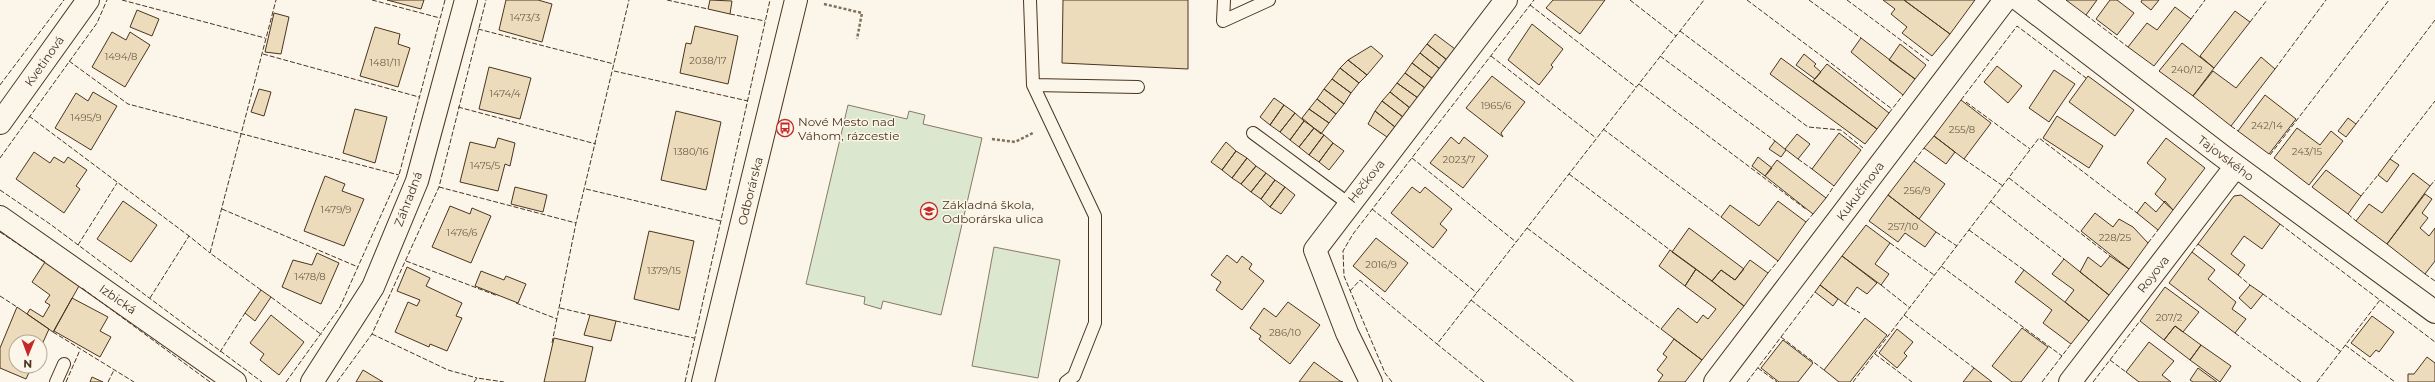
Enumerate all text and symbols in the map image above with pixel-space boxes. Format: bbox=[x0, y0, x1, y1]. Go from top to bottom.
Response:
house number: 1473/3 bbox=[510, 11, 540, 24]
street label: Kvetinová bbox=[21, 33, 67, 89]
house number: 1494/8 bbox=[105, 50, 137, 63]
house number: 2038/17 bbox=[689, 54, 727, 67]
house number: 1481/11 bbox=[369, 56, 401, 69]
house number: 240/12 bbox=[2171, 63, 2203, 76]
house number: 1474/4 bbox=[489, 87, 521, 100]
house number: 1965/6 bbox=[1481, 99, 1511, 112]
house number: 1495/9 bbox=[70, 111, 102, 124]
place label: Nové Mesto nad Váhom, rázcestie bbox=[798, 114, 899, 143]
bus stop icon: Nové Mesto nad Váhom, rázcestie bbox=[775, 118, 795, 138]
house number: 242/14 bbox=[2251, 119, 2283, 132]
house number: 255/8 bbox=[1949, 123, 1975, 136]
street label: Tajovského bbox=[2195, 132, 2257, 184]
house number: 1380/16 bbox=[673, 145, 709, 158]
house number: 243/15 bbox=[2292, 145, 2323, 158]
house number: 2023/7 bbox=[1443, 153, 1476, 166]
street label: Odborárska bbox=[734, 155, 766, 227]
street label: Hečkova bbox=[1344, 156, 1388, 206]
street label: Kukučínova bbox=[1833, 158, 1887, 224]
house number: 1475/5 bbox=[470, 159, 500, 172]
street label: Záhradná bbox=[391, 169, 425, 229]
house number: 256/9 bbox=[1904, 184, 1930, 197]
place label: Základná škola, Odborárska ulica bbox=[942, 197, 1044, 226]
school or university icon: Základná škola, Odborárska ulica bbox=[919, 201, 939, 221]
house number: 1479/9 bbox=[321, 203, 351, 216]
house number: 257/10 bbox=[1888, 220, 1919, 233]
house number: 1476/6 bbox=[447, 226, 477, 239]
house number: 228/25 bbox=[2099, 231, 2132, 244]
street label: Royova bbox=[2134, 252, 2172, 296]
house number: 2016/9 bbox=[1365, 258, 1397, 271]
house number: 1379/15 bbox=[647, 264, 681, 277]
house number: 1478/8 bbox=[294, 270, 326, 283]
street label: Izbická bbox=[97, 281, 139, 317]
house number: 207/2 bbox=[2156, 311, 2183, 324]
house number: 286/10 bbox=[1269, 326, 1301, 339]
north arrow bbox=[8, 334, 48, 374]
text: N bbox=[23, 357, 32, 371]

